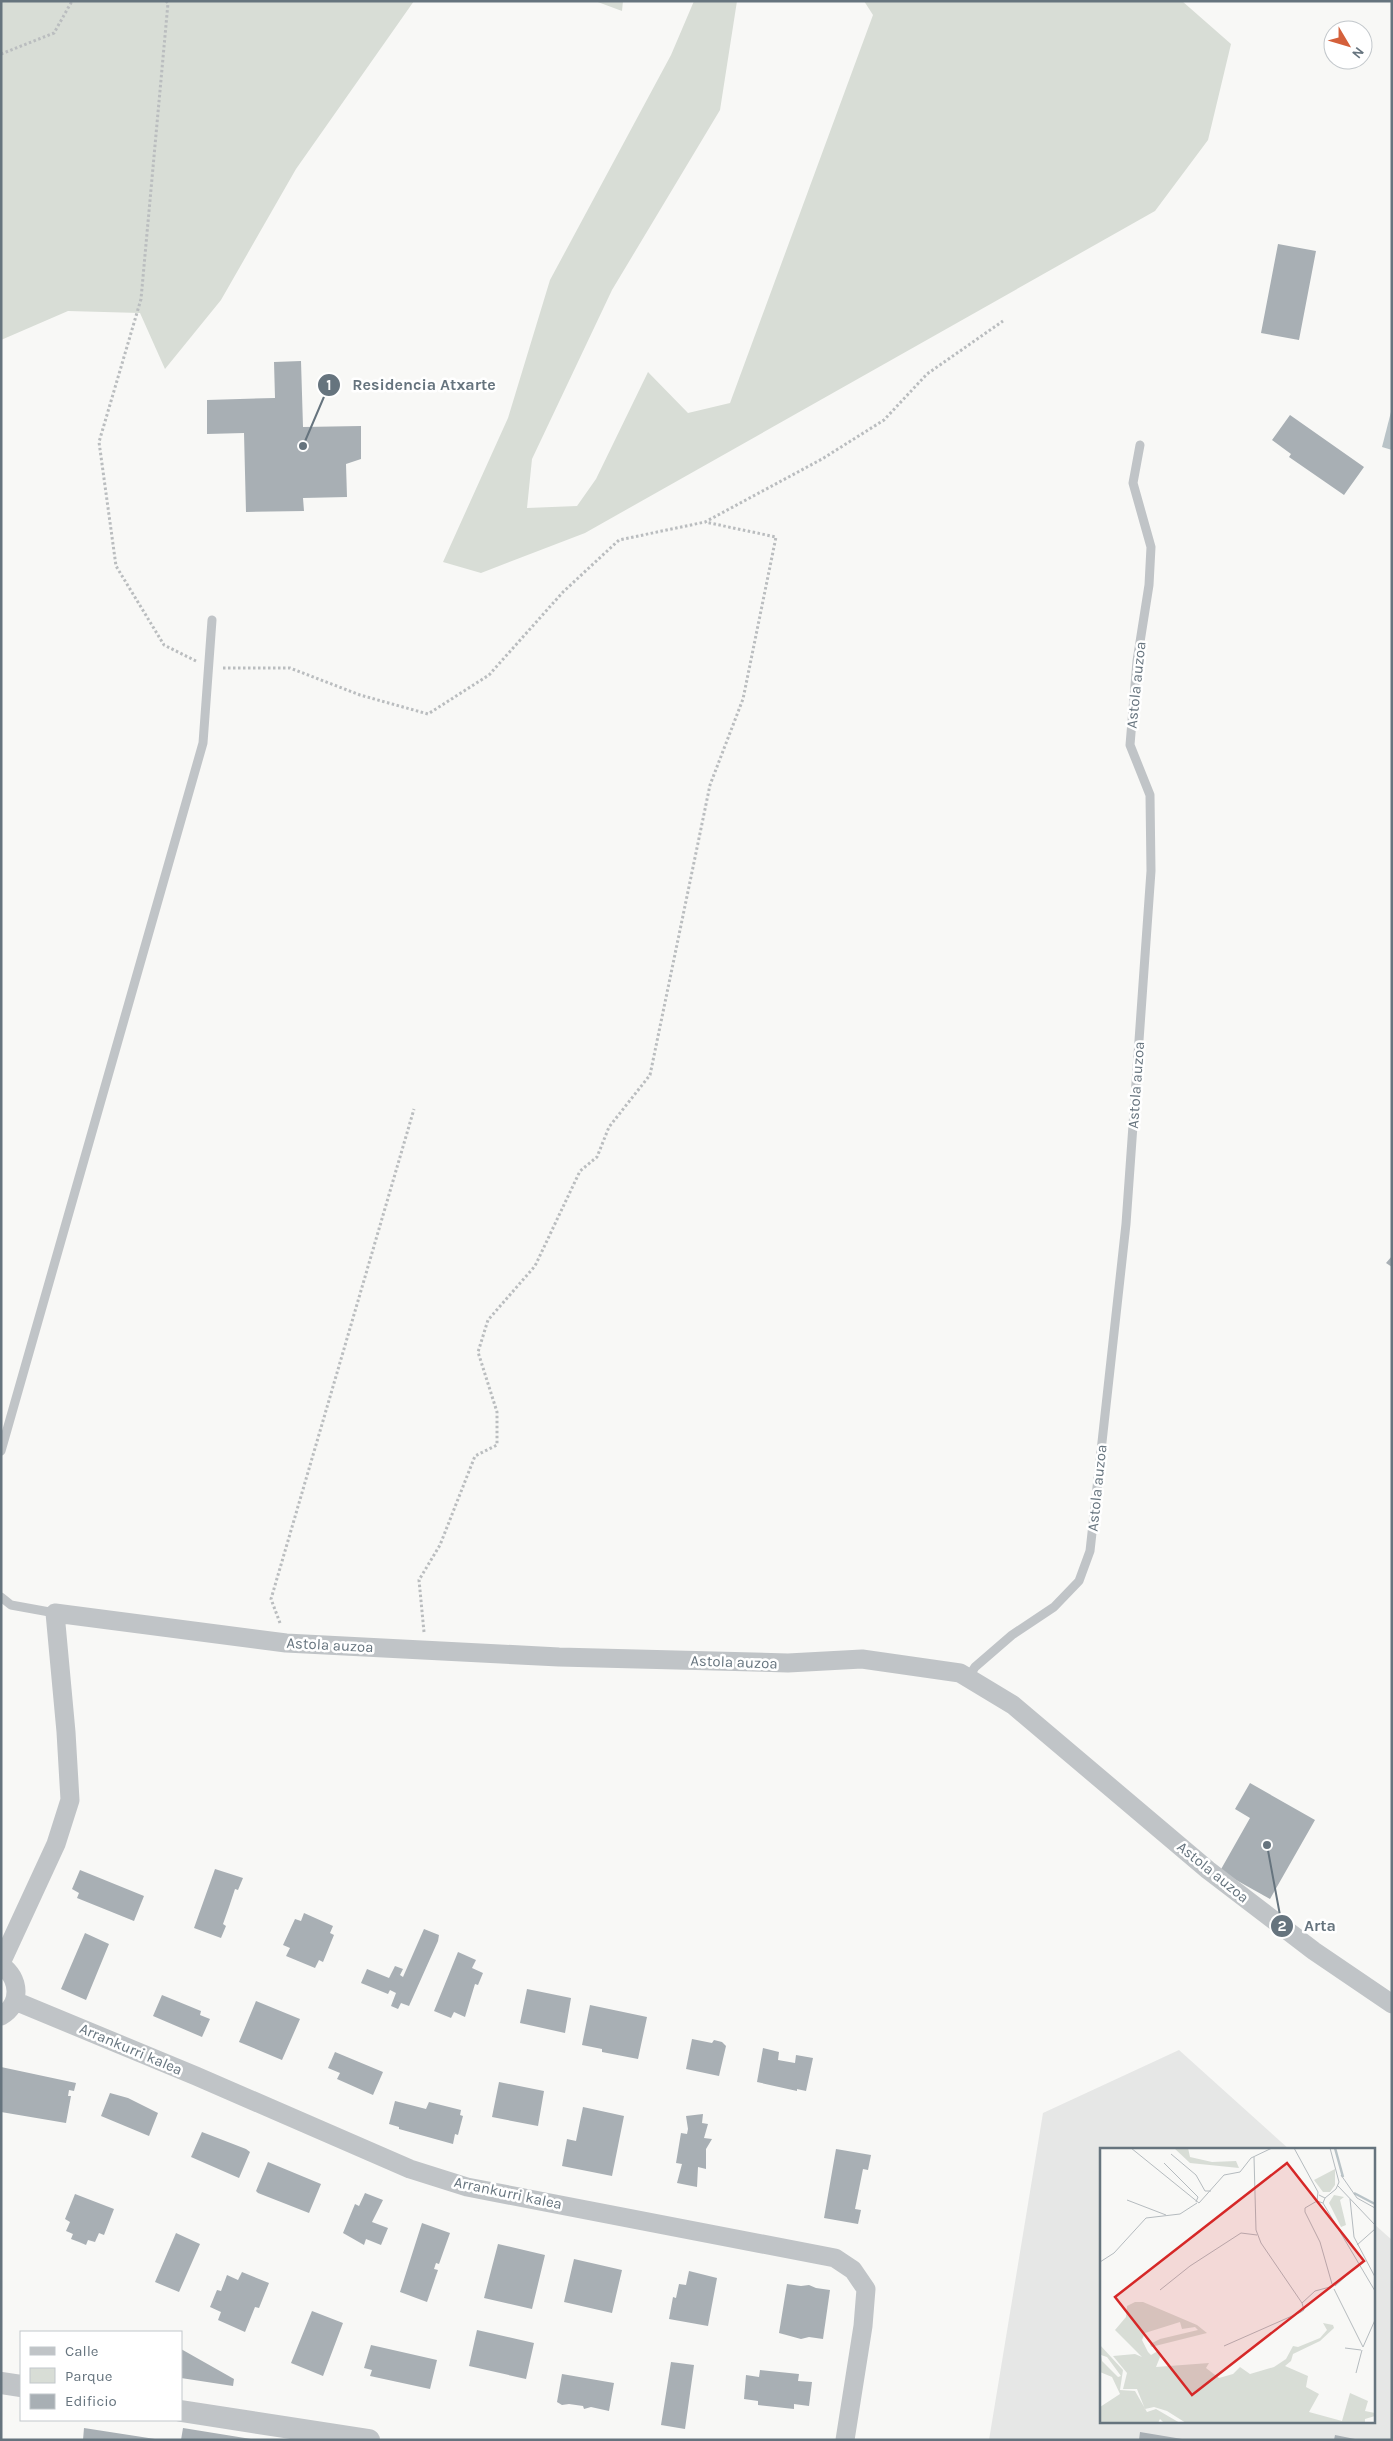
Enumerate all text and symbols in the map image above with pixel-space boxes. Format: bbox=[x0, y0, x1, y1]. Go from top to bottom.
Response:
north arrow bbox=[1323, 20, 1373, 70]
text: N bbox=[1348, 44, 1368, 62]
callout: Residencia Atxarte bbox=[317, 369, 505, 400]
text: Residencia Atxarte bbox=[352, 375, 496, 394]
text: 1 bbox=[326, 376, 332, 394]
street label: Astola auzoa bbox=[1122, 641, 1150, 729]
street label: Astola auzoa bbox=[1124, 1041, 1148, 1129]
street label: Astola auzoa bbox=[1083, 1444, 1111, 1532]
street label: Astola auzoa bbox=[286, 1634, 374, 1656]
street label: Astola auzoa bbox=[690, 1651, 778, 1673]
street label: Astola auzoa bbox=[1173, 1838, 1253, 1906]
callout: Arta bbox=[1269, 1910, 1346, 1941]
text: Arta bbox=[1304, 1916, 1336, 1935]
text: 2 bbox=[1277, 1917, 1287, 1935]
street label: Arrankurri kalea bbox=[77, 2019, 185, 2079]
inset map bbox=[1100, 2148, 1376, 2424]
street label: Arrankurri kalea bbox=[452, 2173, 564, 2213]
legend bbox=[20, 2331, 182, 2421]
text: Calle bbox=[65, 2342, 99, 2360]
text: Parque bbox=[65, 2367, 113, 2385]
text: Edificio bbox=[65, 2392, 117, 2410]

